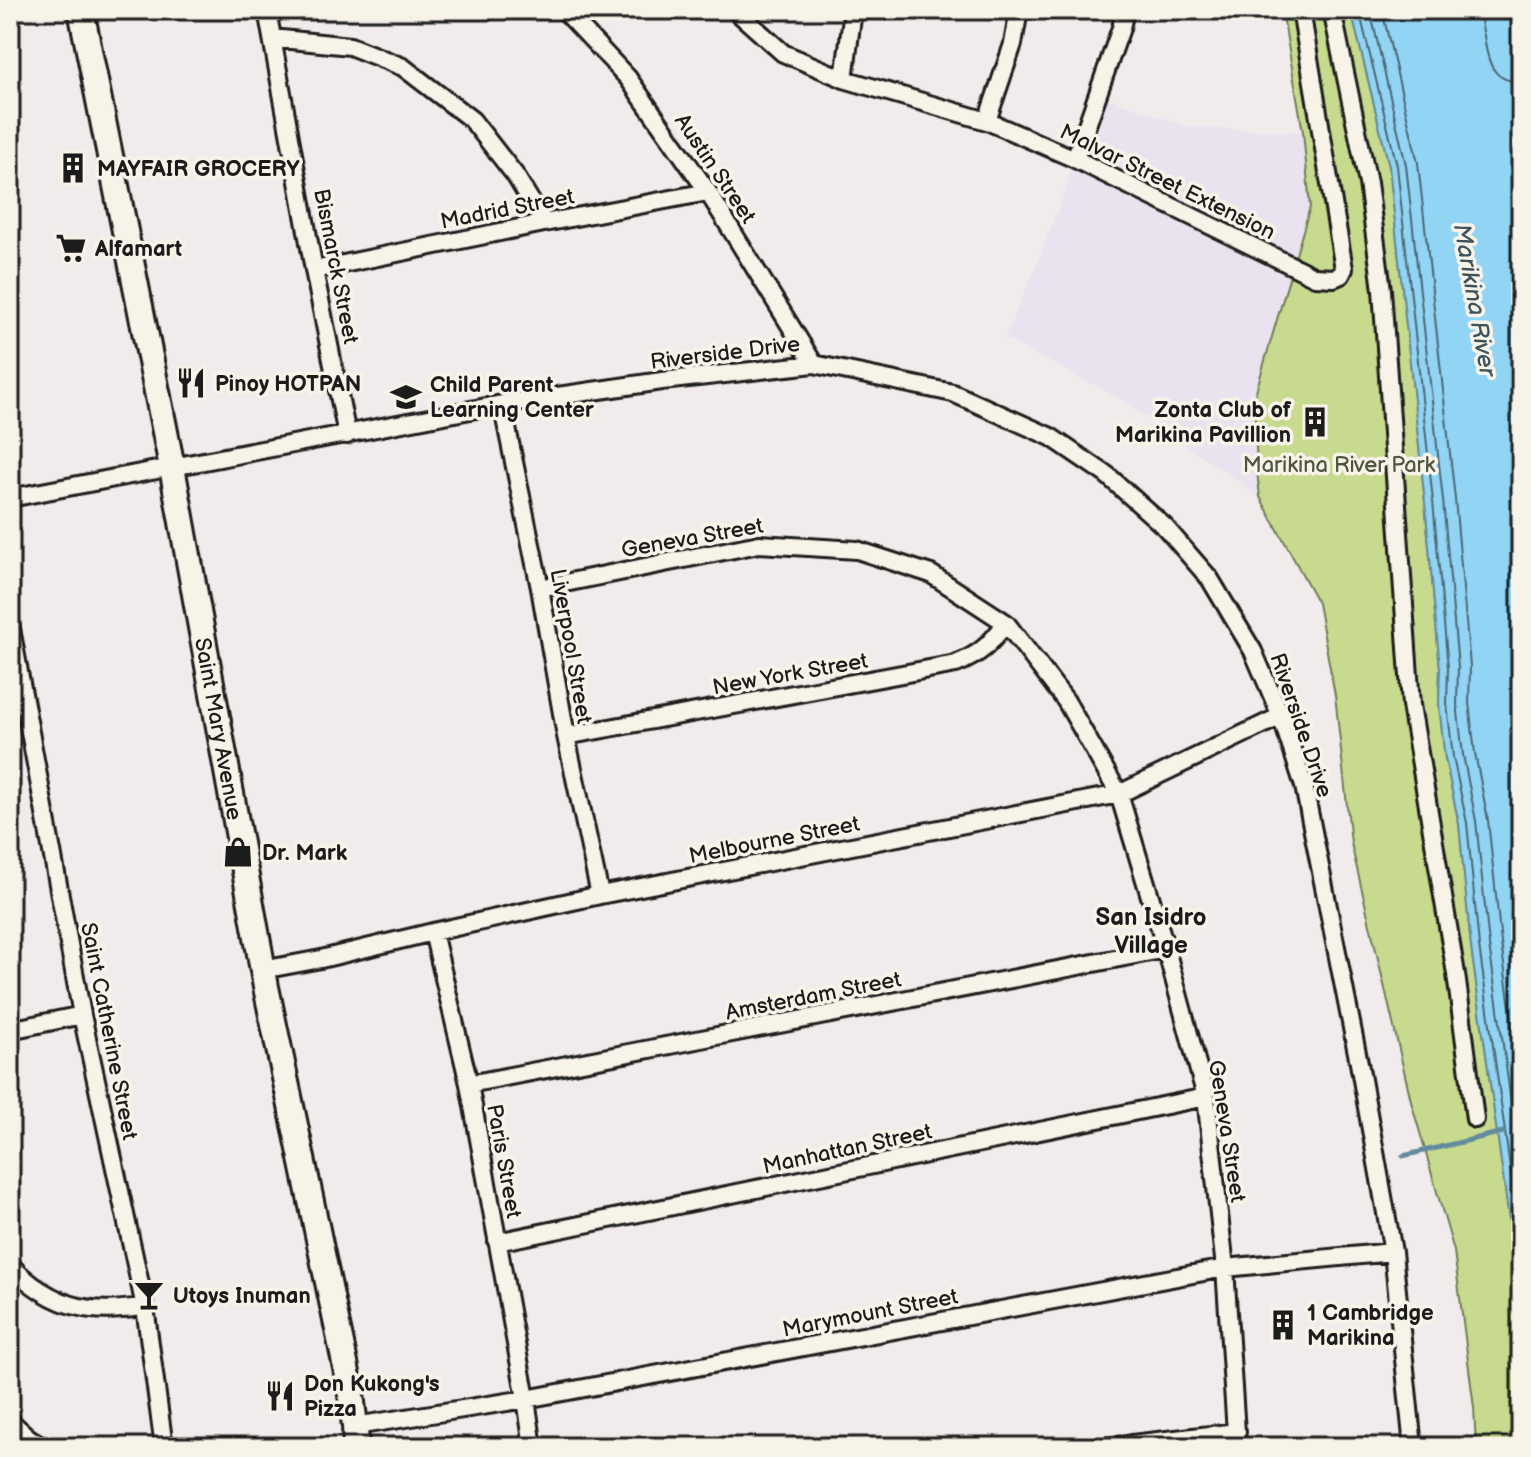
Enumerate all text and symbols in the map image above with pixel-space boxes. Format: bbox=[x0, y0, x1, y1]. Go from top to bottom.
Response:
street label: Austin Street bbox=[668, 109, 761, 229]
street label: Malvar Street Extension bbox=[1055, 118, 1279, 246]
building icon: MAYFAIR GROCERY bbox=[56, 151, 90, 185]
place label: MAYFAIR GROCERY bbox=[97, 156, 301, 183]
street label: Madrid Street bbox=[438, 183, 577, 236]
street label: Bismarck Street bbox=[307, 186, 364, 346]
water label: Marikina River bbox=[1447, 222, 1503, 381]
supermarket icon: Alfamart bbox=[54, 231, 88, 265]
place label: Alfamart bbox=[94, 236, 183, 263]
street label: Riverside Drive bbox=[649, 331, 802, 376]
restaurant icon: Pinoy HOTPAN bbox=[174, 366, 208, 400]
place label: Pinoy HOTPAN bbox=[215, 371, 361, 398]
place label: Child Parent Learning Center bbox=[430, 372, 594, 424]
school or university icon: Child Parent Learning Center bbox=[389, 380, 423, 414]
place label: Zonta Club of Marikina Pavillion bbox=[1115, 397, 1292, 449]
building icon: Zonta Club of Marikina Pavillion bbox=[1298, 405, 1332, 439]
park label: Marikina River Park bbox=[1243, 452, 1436, 479]
street label: Geneva Street bbox=[619, 513, 766, 564]
street label: Liverpool Street bbox=[544, 567, 597, 726]
street label: Saint Mary Avenue bbox=[188, 636, 248, 822]
street label: New York Street bbox=[711, 648, 870, 701]
street label: Riverside Drive bbox=[1263, 650, 1338, 801]
street label: Melbourne Street bbox=[687, 811, 862, 870]
shop icon: Dr. Mark bbox=[221, 835, 255, 869]
place label: Dr. Mark bbox=[262, 840, 348, 867]
district label: San Isidro Village bbox=[1096, 903, 1206, 960]
street label: Saint Catherine Street bbox=[74, 920, 143, 1142]
street label: Amsterdam Street bbox=[723, 966, 904, 1027]
street label: Geneva Street bbox=[1202, 1058, 1251, 1204]
street label: Paris Street bbox=[480, 1102, 527, 1221]
street label: Manhattan Street bbox=[760, 1118, 935, 1181]
bar icon: Utoys Inuman bbox=[132, 1278, 166, 1312]
place label: Utoys Inuman bbox=[173, 1283, 311, 1310]
street label: Marymount Street bbox=[780, 1283, 961, 1344]
place label: 1 Cambridge Marikina bbox=[1307, 1300, 1434, 1352]
building icon: 1 Cambridge Marikina bbox=[1266, 1308, 1300, 1342]
place label: Don Kukong's Pizza bbox=[304, 1371, 440, 1423]
restaurant icon: Don Kukong's Pizza bbox=[263, 1379, 297, 1413]

